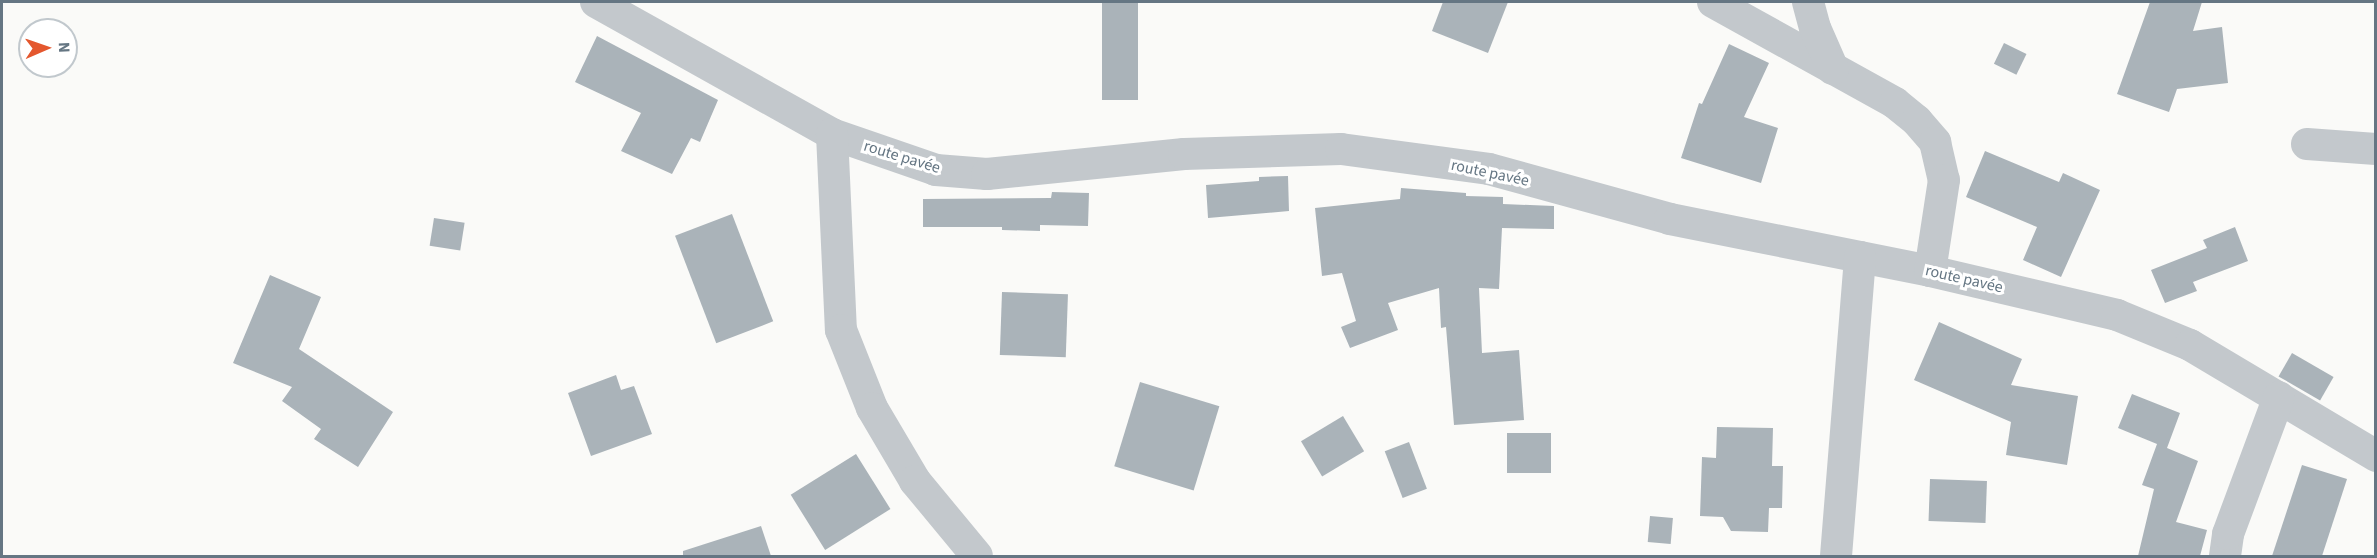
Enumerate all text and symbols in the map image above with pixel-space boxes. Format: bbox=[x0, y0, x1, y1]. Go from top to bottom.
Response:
north arrow bbox=[18, 18, 78, 78]
text: N bbox=[53, 42, 75, 53]
street label: route pavée bbox=[861, 136, 943, 178]
street label: route pavée bbox=[1449, 155, 1531, 191]
street label: route pavée bbox=[1923, 261, 2005, 297]

